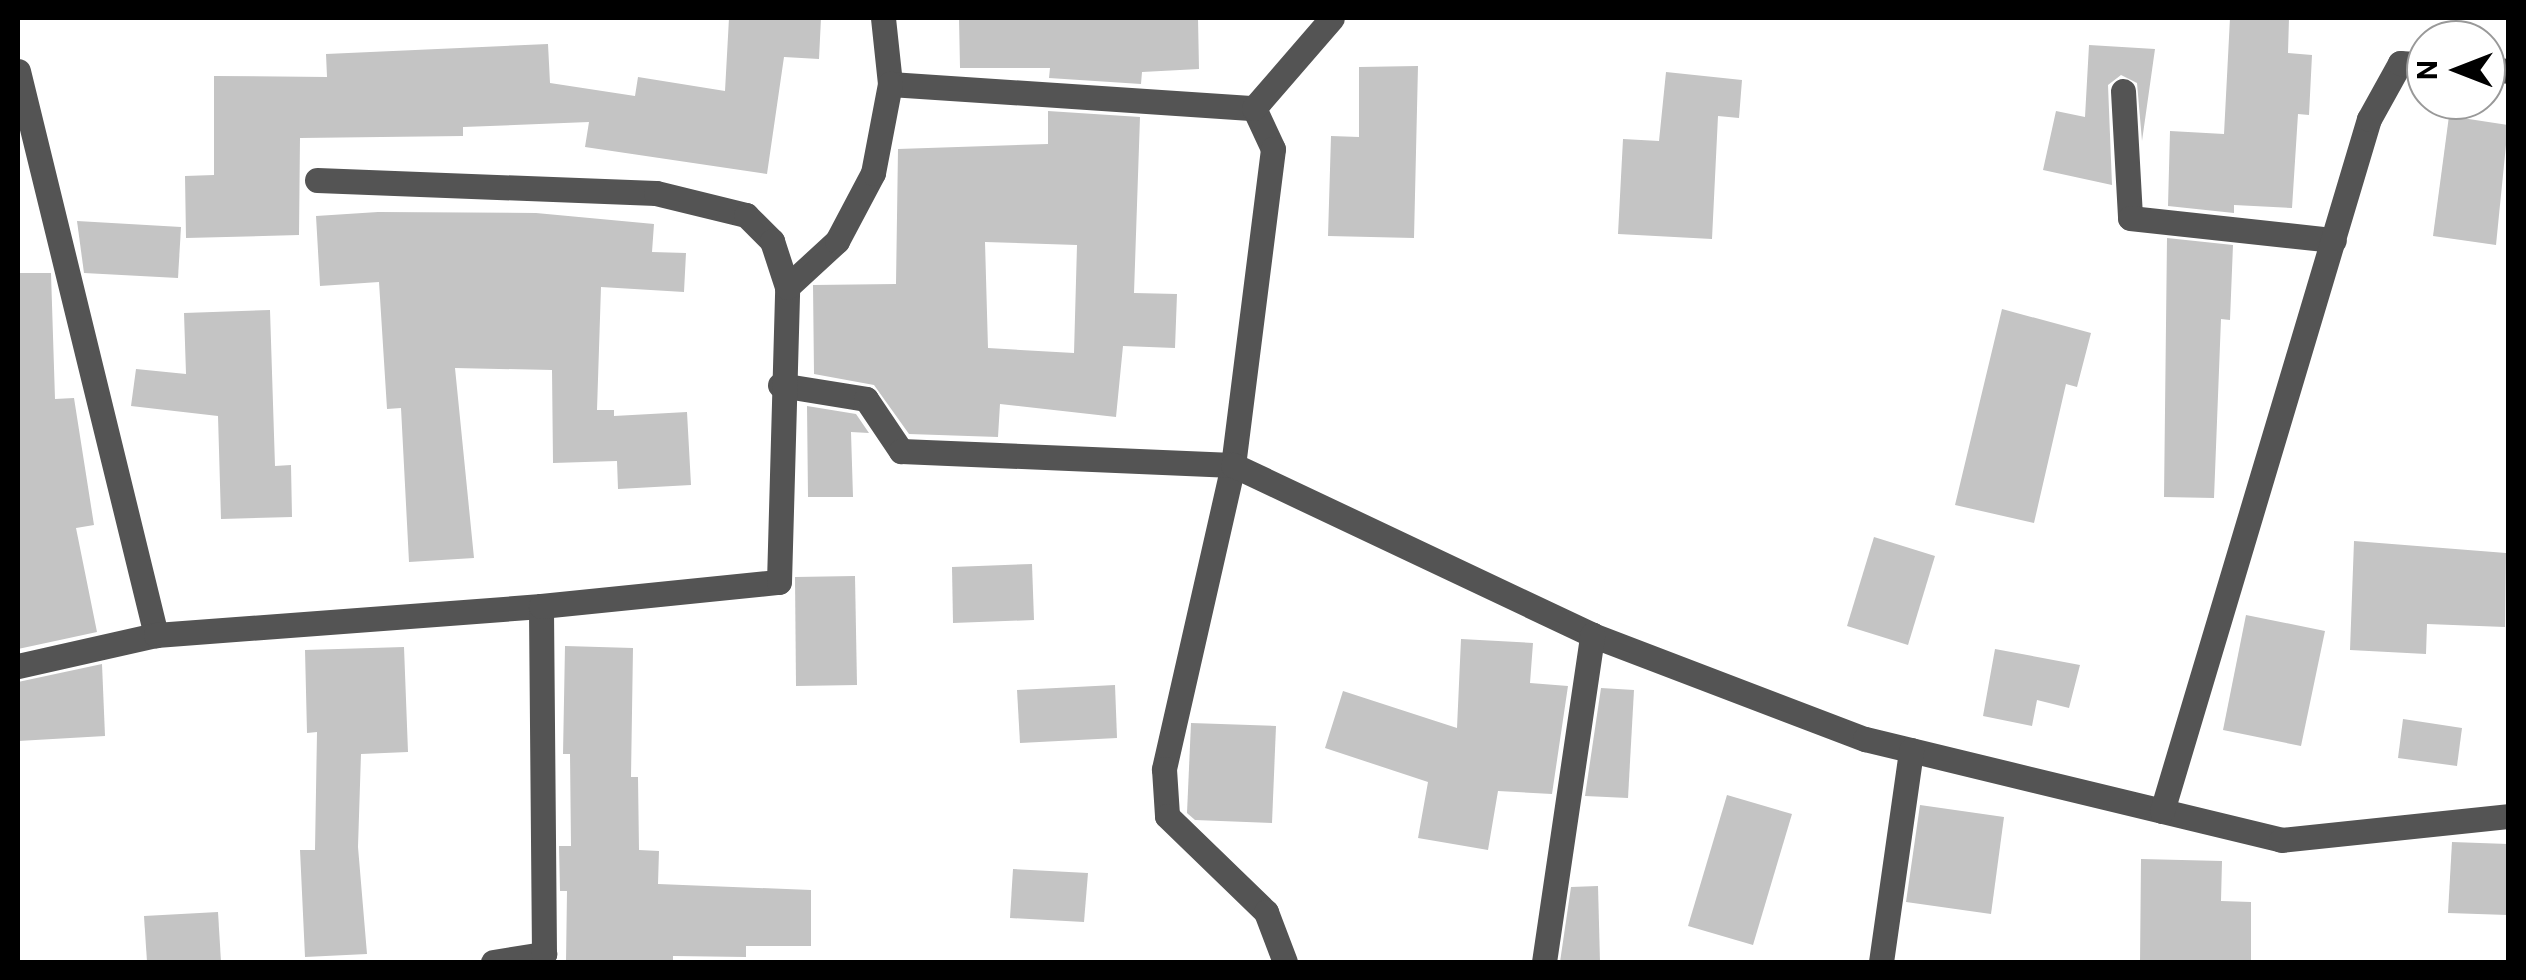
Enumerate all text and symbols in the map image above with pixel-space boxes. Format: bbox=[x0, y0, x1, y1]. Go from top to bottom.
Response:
north arrow bbox=[2406, 20, 2506, 120]
text: N bbox=[2411, 60, 2444, 80]

